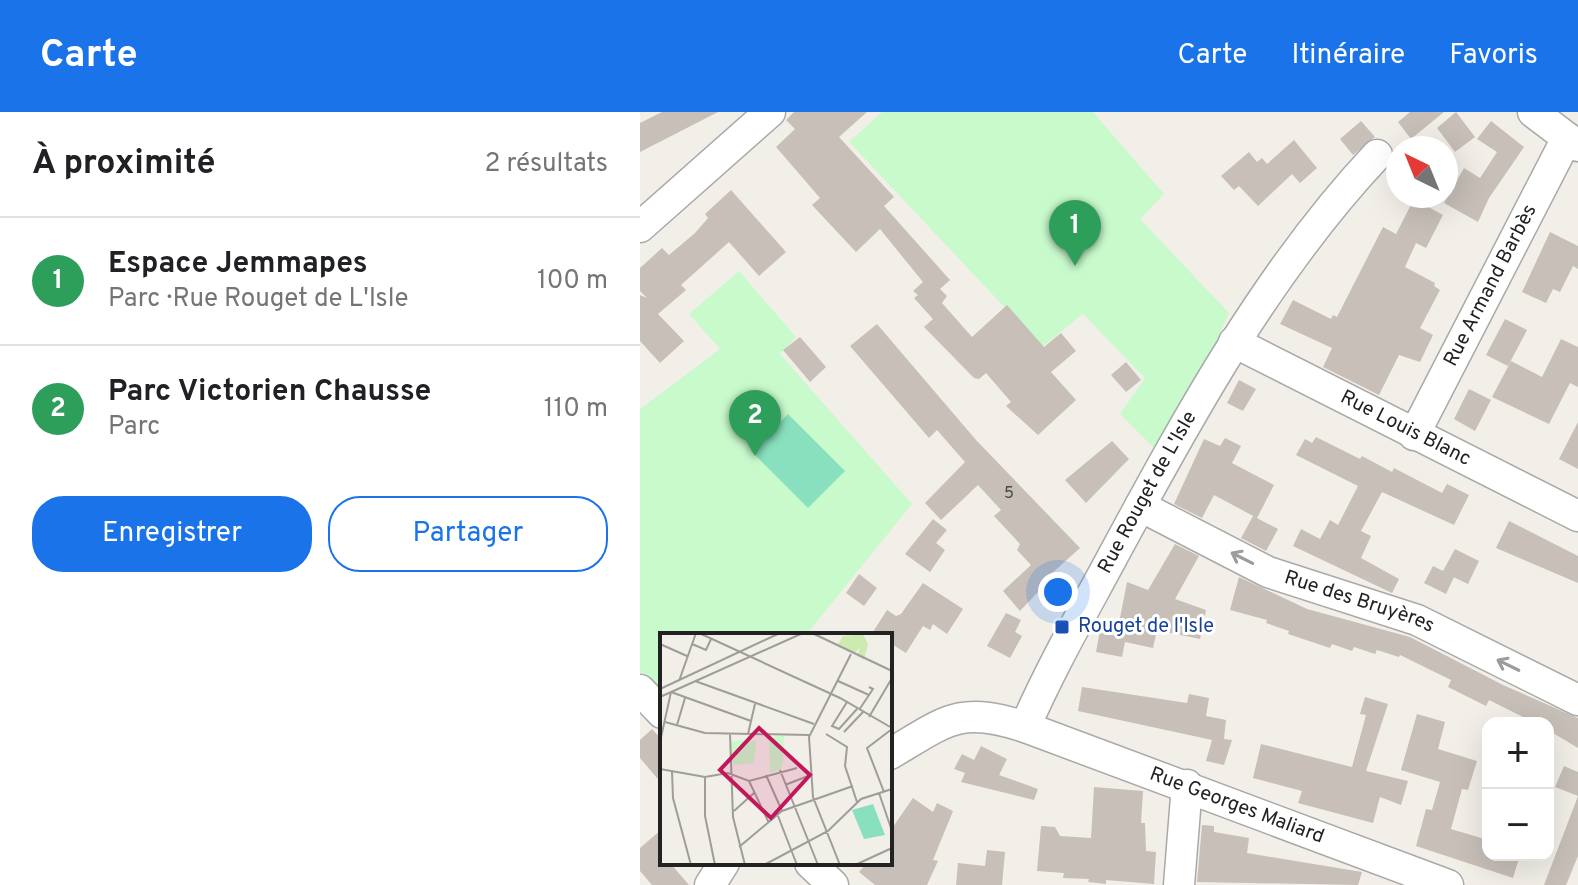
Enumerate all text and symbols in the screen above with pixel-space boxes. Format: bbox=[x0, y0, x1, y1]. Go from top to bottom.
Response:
text: Carte bbox=[40, 32, 138, 81]
text: Carte bbox=[1178, 38, 1247, 74]
text: Itinéraire bbox=[1291, 38, 1405, 74]
text: Favoris bbox=[1449, 38, 1538, 74]
north arrow bbox=[1386, 136, 1458, 208]
text: À proximité bbox=[32, 143, 215, 186]
text: 2 résultats bbox=[484, 148, 608, 181]
pin: 1 bbox=[1049, 200, 1101, 266]
street label: Rue Armand Barbès bbox=[1438, 200, 1543, 371]
text: Espace Jemmapes bbox=[108, 246, 368, 283]
text: 1 bbox=[53, 265, 63, 298]
text: 100 m bbox=[537, 265, 608, 298]
text: Parc · Rue Rouget de L'Isle bbox=[108, 283, 409, 316]
text: Parc Victorien Chausse bbox=[108, 374, 431, 411]
street label: Rue Louis Blanc bbox=[1336, 385, 1475, 473]
pin: 2 bbox=[729, 390, 781, 456]
text: 2 bbox=[50, 393, 66, 426]
text: 110 m bbox=[544, 393, 608, 426]
street label: Rue Rouget de L'Isle bbox=[1093, 407, 1203, 578]
text: Parc bbox=[108, 411, 160, 444]
house number: 5 bbox=[1004, 484, 1014, 504]
button: Enregistrer bbox=[32, 496, 312, 572]
button: Partager bbox=[328, 496, 608, 572]
one-way arrow bbox=[1230, 550, 1254, 566]
street label: Rue des Bruyères bbox=[1281, 565, 1439, 640]
your location bbox=[1038, 572, 1078, 612]
place label: Rouget de l'Isle bbox=[1078, 614, 1214, 640]
marker: Rouget de l'Isle bbox=[1053, 618, 1071, 636]
inset map bbox=[660, 633, 892, 865]
one-way arrow bbox=[1497, 657, 1521, 673]
map controls bbox=[1482, 717, 1554, 861]
button: + bbox=[1482, 717, 1554, 789]
street label: Rue Georges Maliard bbox=[1146, 762, 1328, 851]
button: − bbox=[1482, 789, 1554, 861]

